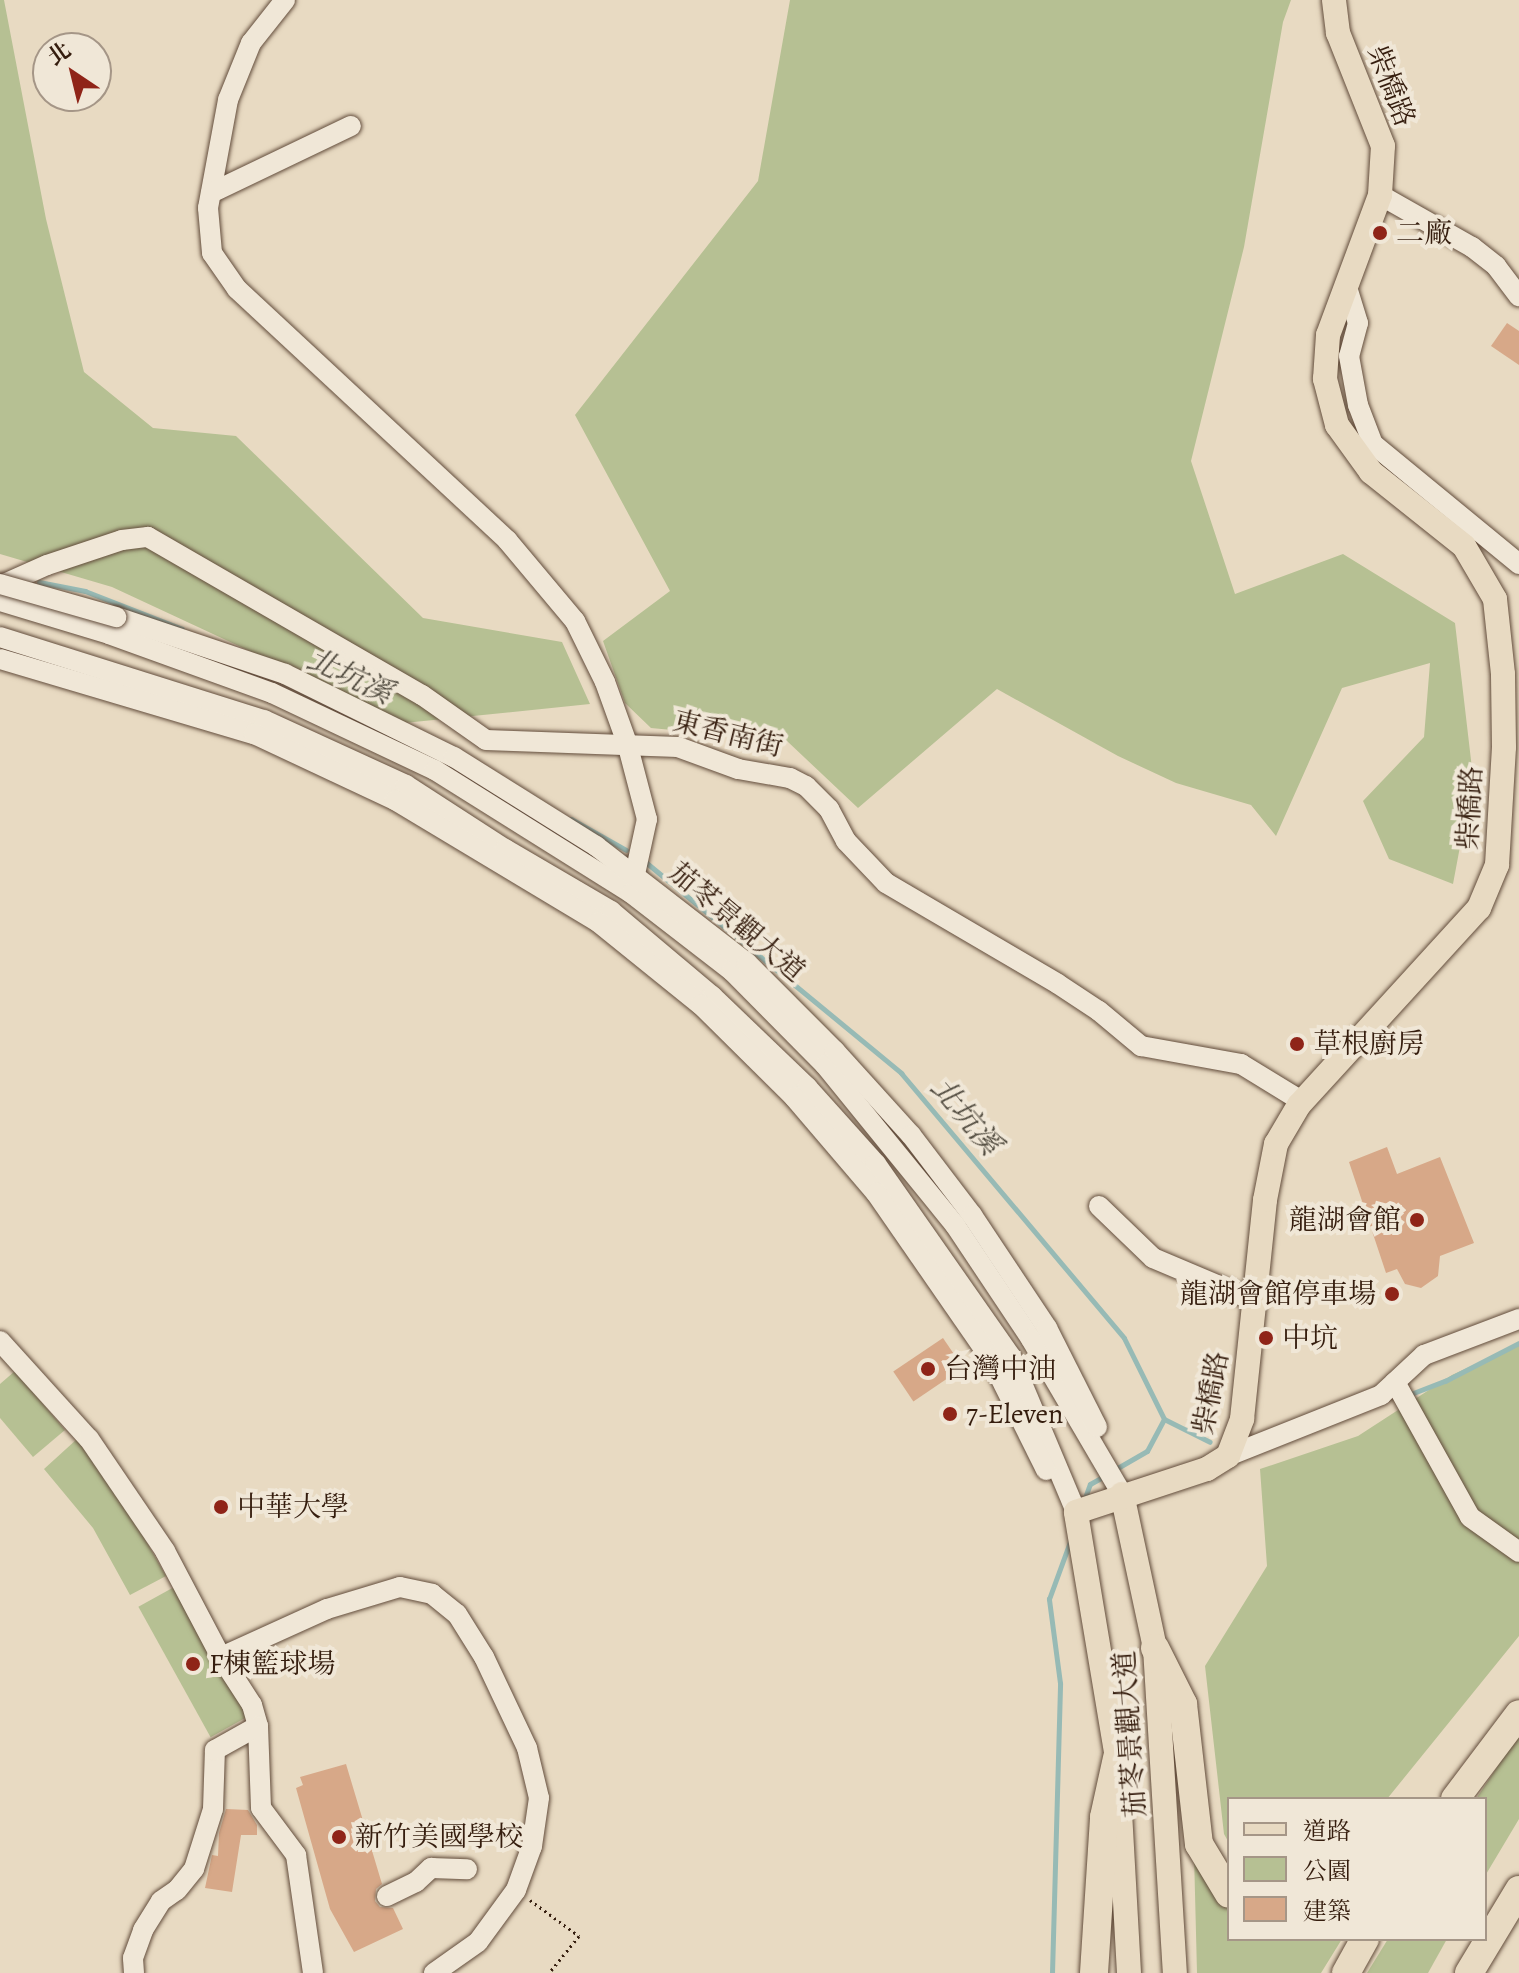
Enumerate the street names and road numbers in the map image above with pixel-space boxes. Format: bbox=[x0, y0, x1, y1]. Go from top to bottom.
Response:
street label: 柴橋路 bbox=[1360, 41, 1422, 131]
street label: 東香南街 bbox=[670, 704, 786, 764]
street label: 柴橋路 bbox=[1451, 765, 1489, 851]
street label: 茄苳景觀大道 bbox=[662, 855, 812, 989]
street label: 柴橋路 bbox=[1186, 1349, 1236, 1437]
street label: 茄苳景觀大道 bbox=[1107, 1649, 1153, 1819]

